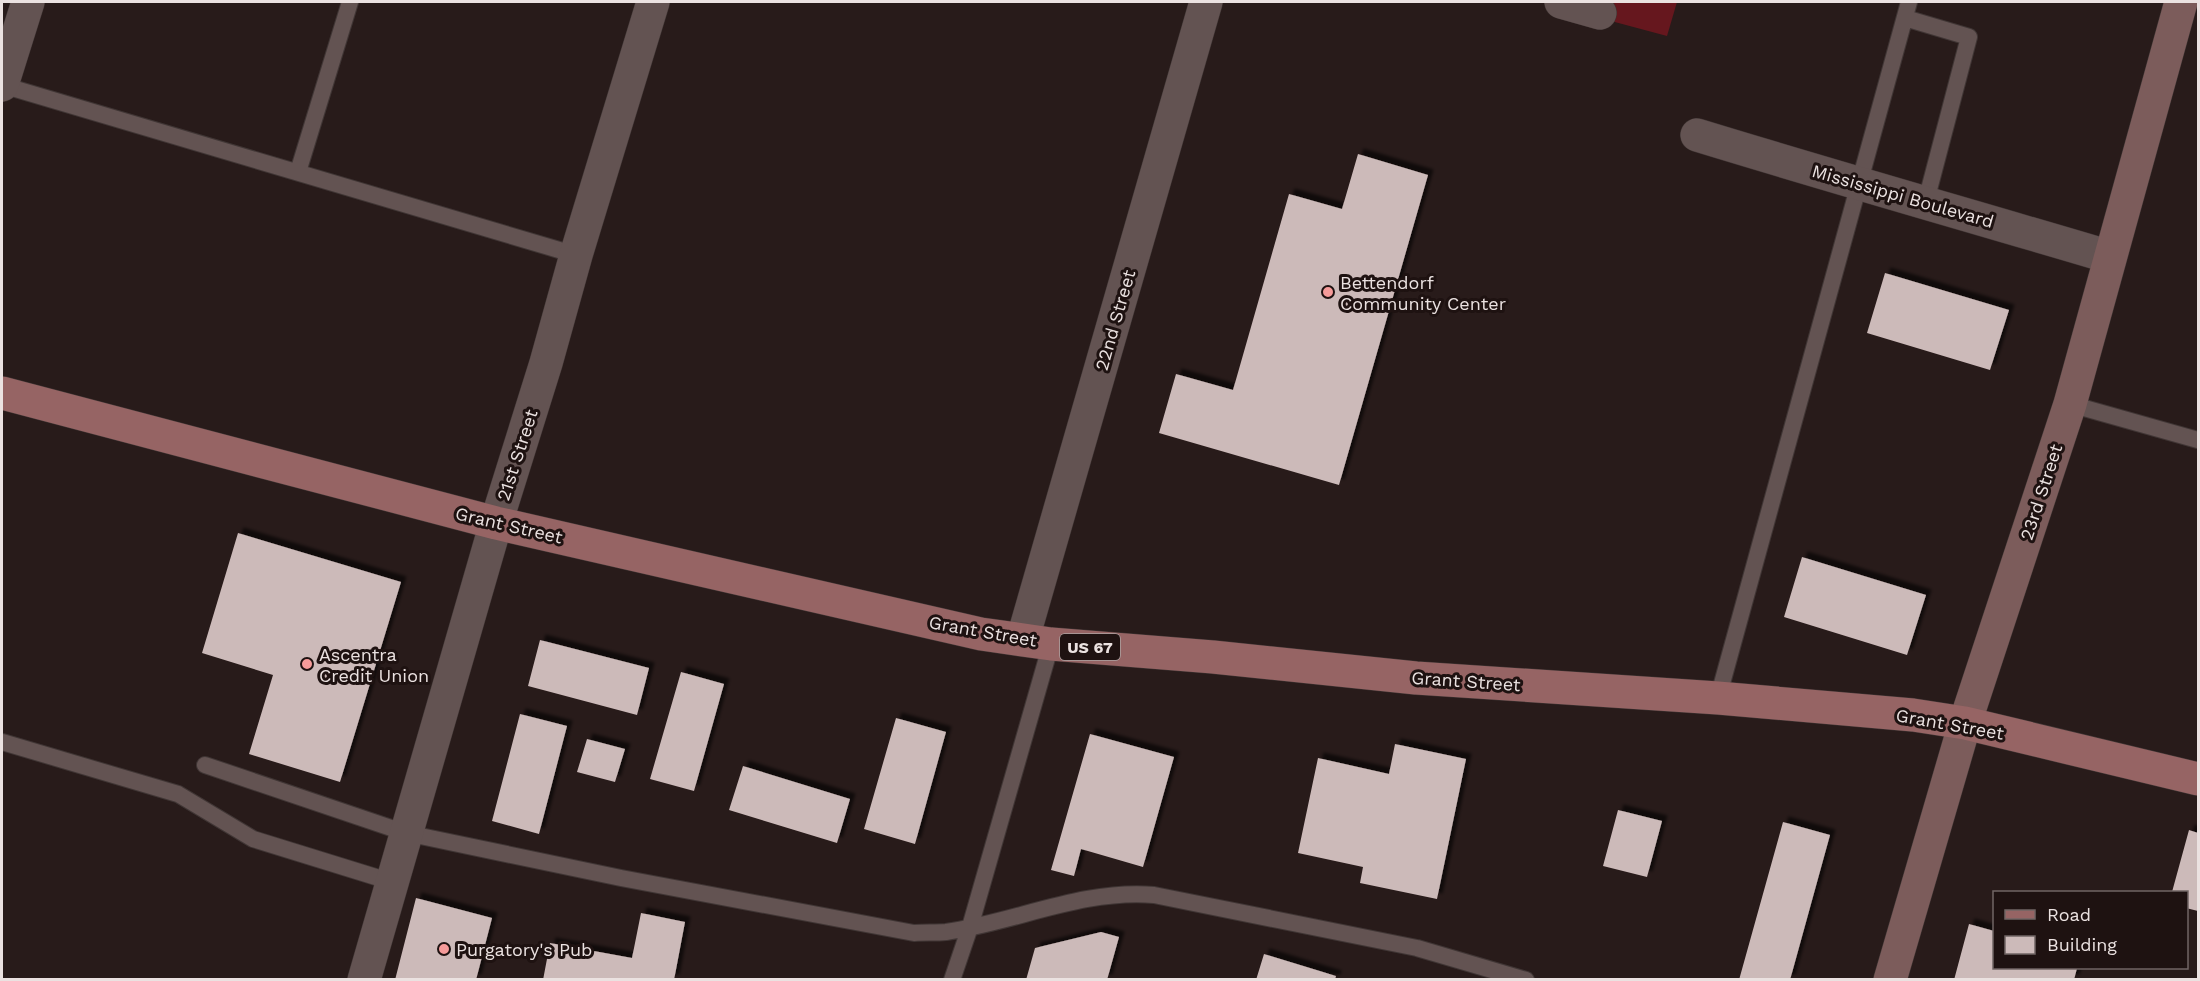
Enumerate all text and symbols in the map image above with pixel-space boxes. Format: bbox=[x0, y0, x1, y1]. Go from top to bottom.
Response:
street label: Mississippi Boulevard bbox=[1810, 160, 1996, 232]
street label: 22nd Street bbox=[1091, 267, 1140, 373]
place label: Bettendorf Community Center bbox=[1340, 272, 1506, 314]
marker: Bettendorf Community Center bbox=[1321, 285, 1335, 299]
street label: 21st Street bbox=[492, 406, 542, 503]
street label: 23rd Street bbox=[2016, 441, 2067, 543]
street label: Grant Street bbox=[453, 502, 565, 548]
street label: Grant Street bbox=[927, 611, 1039, 651]
road number: US 67 bbox=[1060, 634, 1120, 660]
place label: Ascentra Credit Union bbox=[319, 644, 429, 686]
marker: Ascentra Credit Union bbox=[300, 657, 314, 671]
street label: Grant Street bbox=[1411, 667, 1522, 695]
street label: Grant Street bbox=[1894, 704, 2006, 744]
legend bbox=[1993, 891, 2188, 969]
text: Road bbox=[2047, 904, 2091, 925]
text: Building bbox=[2047, 934, 2117, 955]
place label: Purgatory's Pub bbox=[456, 939, 592, 960]
marker: Purgatory's Pub bbox=[437, 942, 451, 956]

